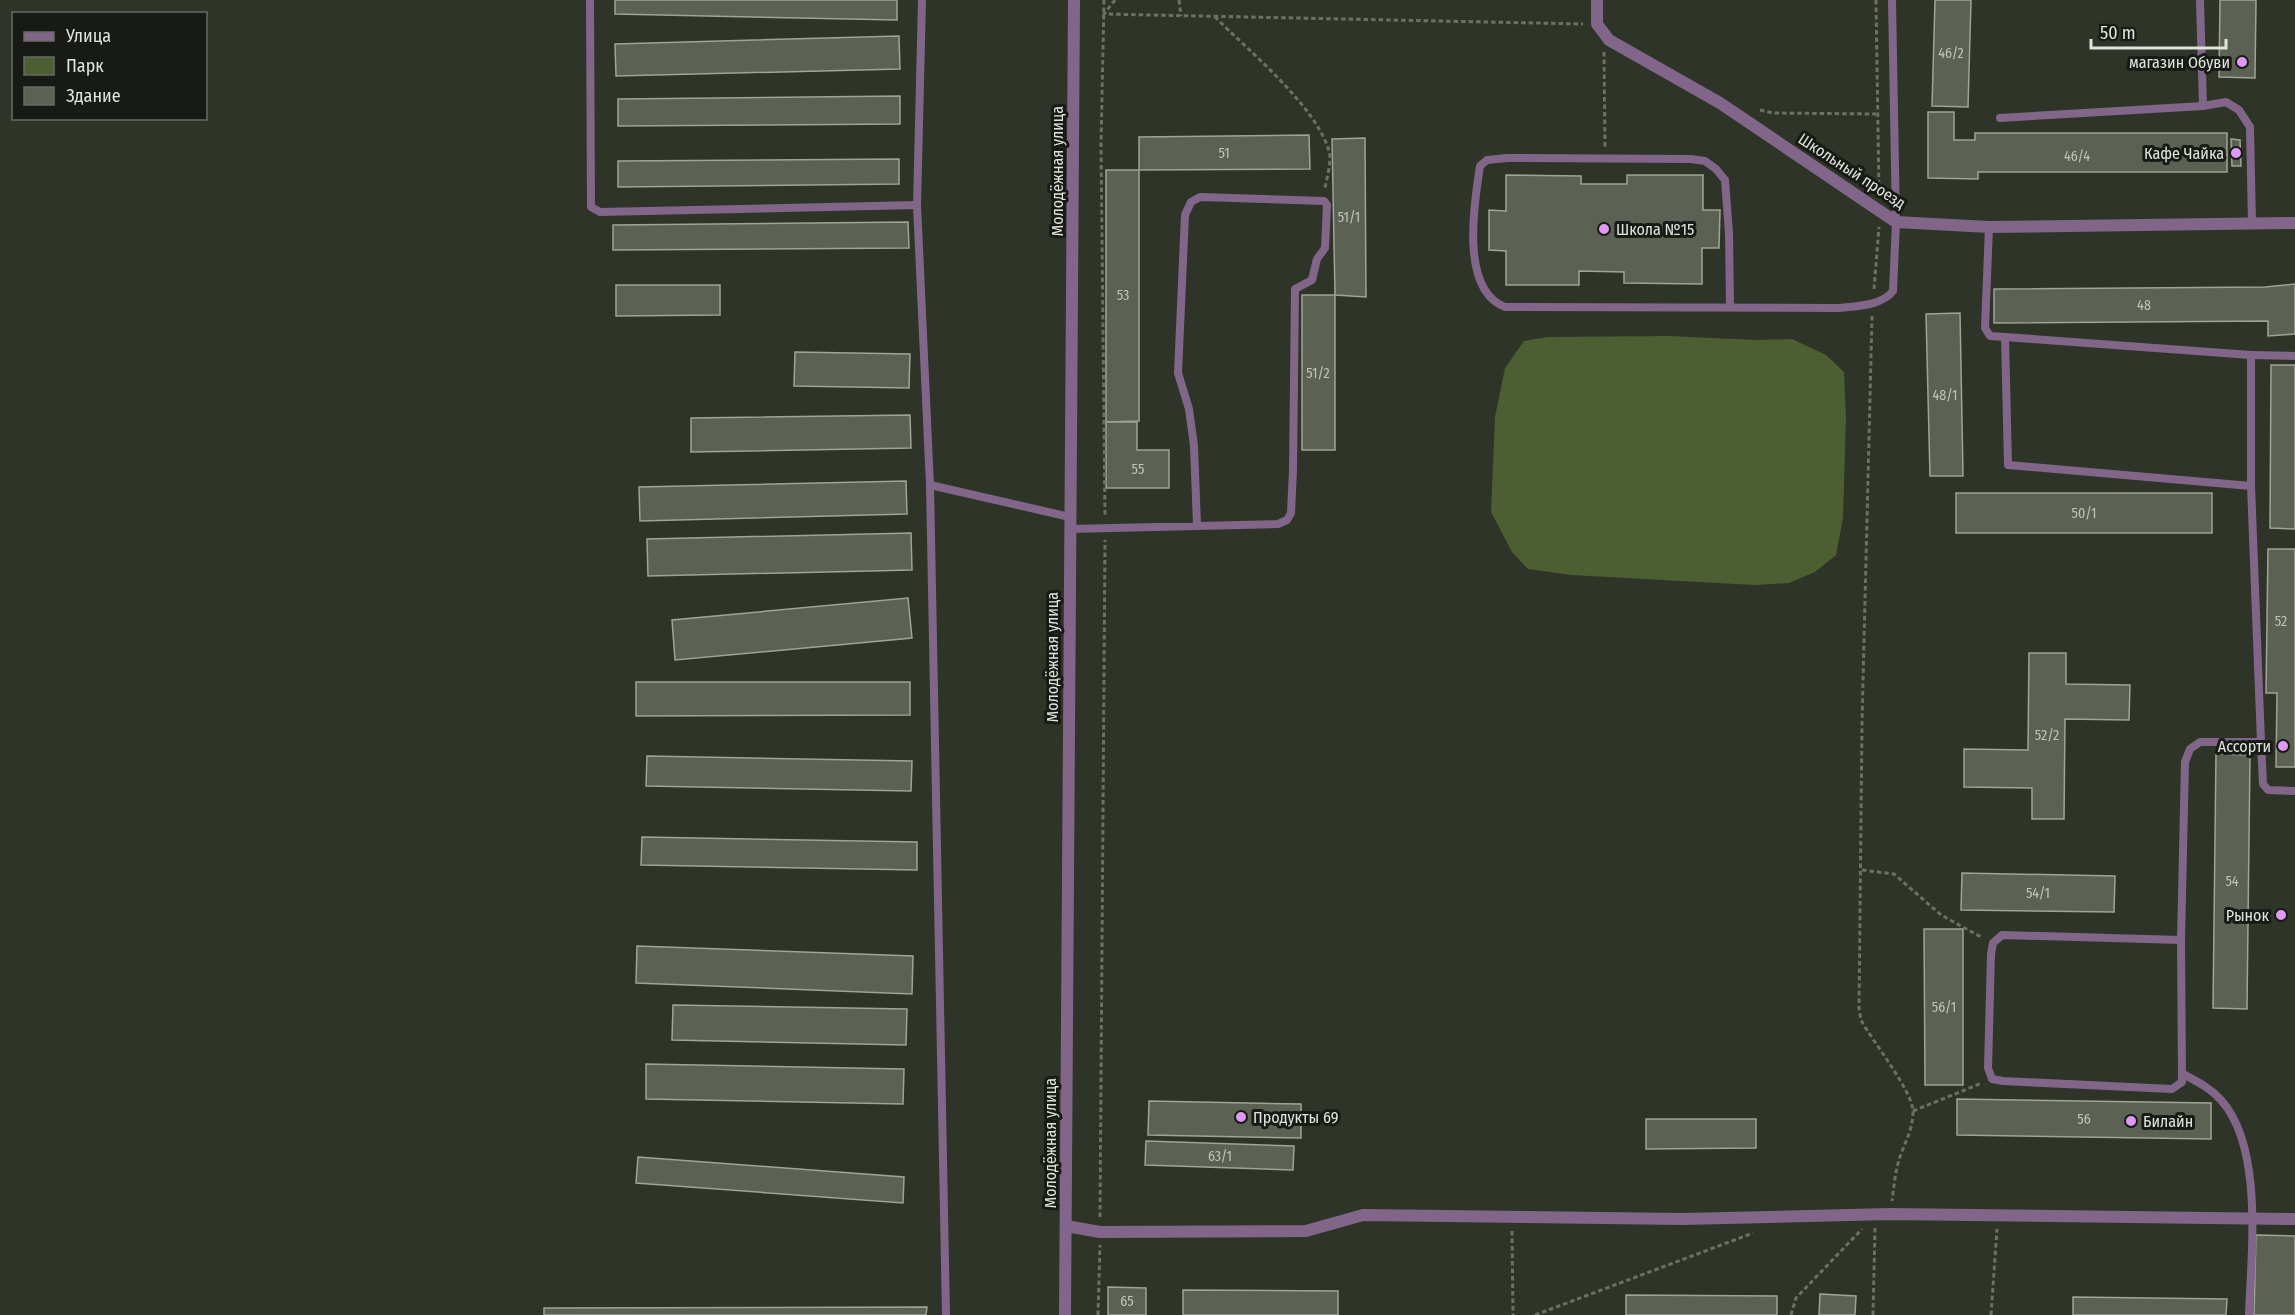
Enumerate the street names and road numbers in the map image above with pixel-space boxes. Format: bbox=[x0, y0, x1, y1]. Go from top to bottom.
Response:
street label: Молодёжная улица bbox=[1048, 106, 1067, 236]
street label: Школьный проезд bbox=[1795, 129, 1909, 213]
street label: Молодёжная улица bbox=[1043, 592, 1062, 722]
street label: Молодёжная улица bbox=[1041, 1078, 1060, 1208]

